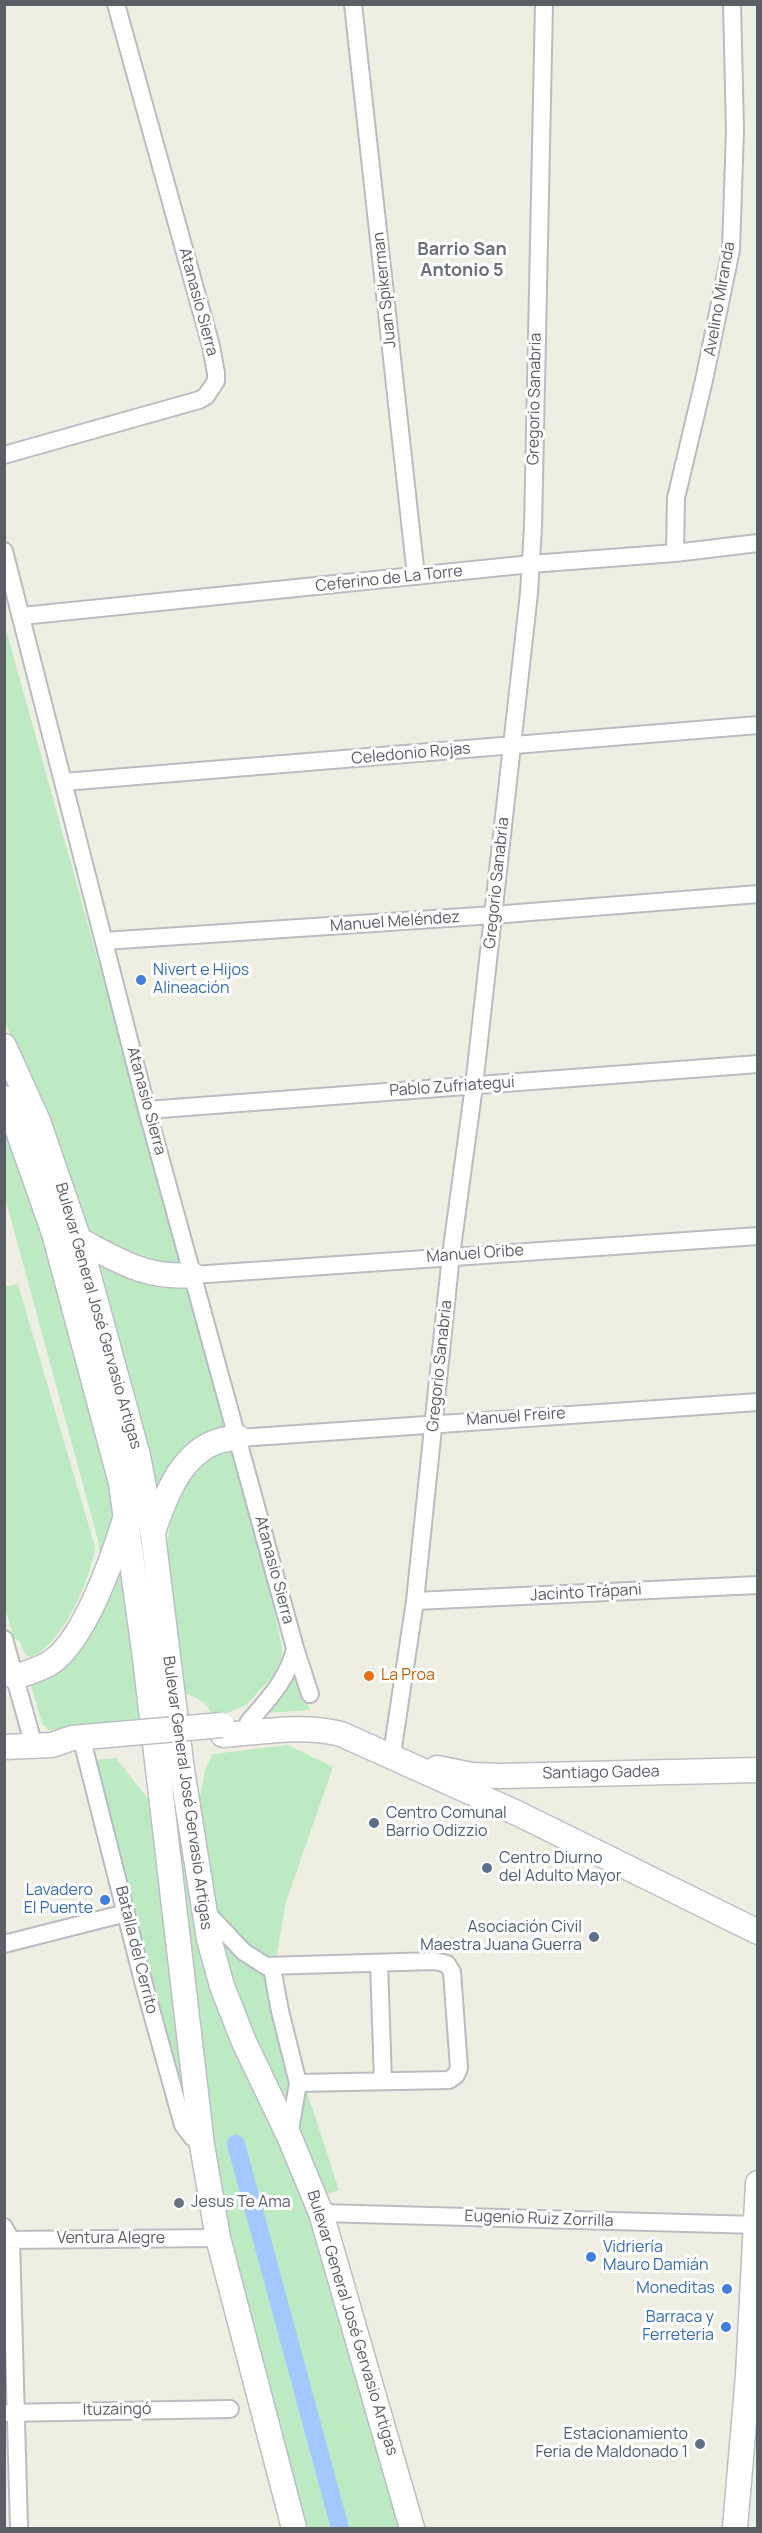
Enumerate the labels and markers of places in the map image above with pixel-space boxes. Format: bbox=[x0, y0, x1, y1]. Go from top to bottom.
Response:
place label: Nivert e Hijos Alineación bbox=[153, 961, 249, 999]
marker: Nivert e Hijos Alineación bbox=[134, 973, 148, 987]
place label: La Proa bbox=[381, 1666, 435, 1686]
marker: La Proa bbox=[362, 1669, 376, 1683]
place label: Centro Comunal Barrio Odizzio bbox=[386, 1804, 507, 1842]
marker: Centro Comunal Barrio Odizzio bbox=[367, 1816, 381, 1830]
place label: Centro Diurno del Adulto Mayor bbox=[499, 1849, 622, 1887]
marker: Centro Diurno del Adulto Mayor bbox=[480, 1861, 494, 1875]
place label: Lavadero El Puente bbox=[24, 1881, 93, 1919]
marker: Lavadero El Puente bbox=[98, 1893, 112, 1907]
place label: Asociación Civil Maestra Juana Guerra bbox=[420, 1918, 582, 1956]
marker: Asociación Civil Maestra Juana Guerra bbox=[587, 1930, 601, 1944]
place label: Jesus Te Ama bbox=[191, 2193, 291, 2213]
marker: Jesus Te Ama bbox=[172, 2196, 186, 2210]
place label: Vidriería Mauro Damián bbox=[603, 2238, 708, 2276]
marker: Vidriería Mauro Damián bbox=[584, 2250, 598, 2264]
place label: Moneditas bbox=[636, 2279, 715, 2299]
marker: Moneditas bbox=[720, 2282, 734, 2296]
place label: Barraca y Ferreteria bbox=[642, 2308, 714, 2346]
marker: Barraca y Ferreteria bbox=[719, 2320, 733, 2334]
place label: Estacionamiento Feria de Maldonado 1 bbox=[535, 2425, 688, 2463]
marker: Estacionamiento Feria de Maldonado 1 bbox=[693, 2437, 707, 2451]

